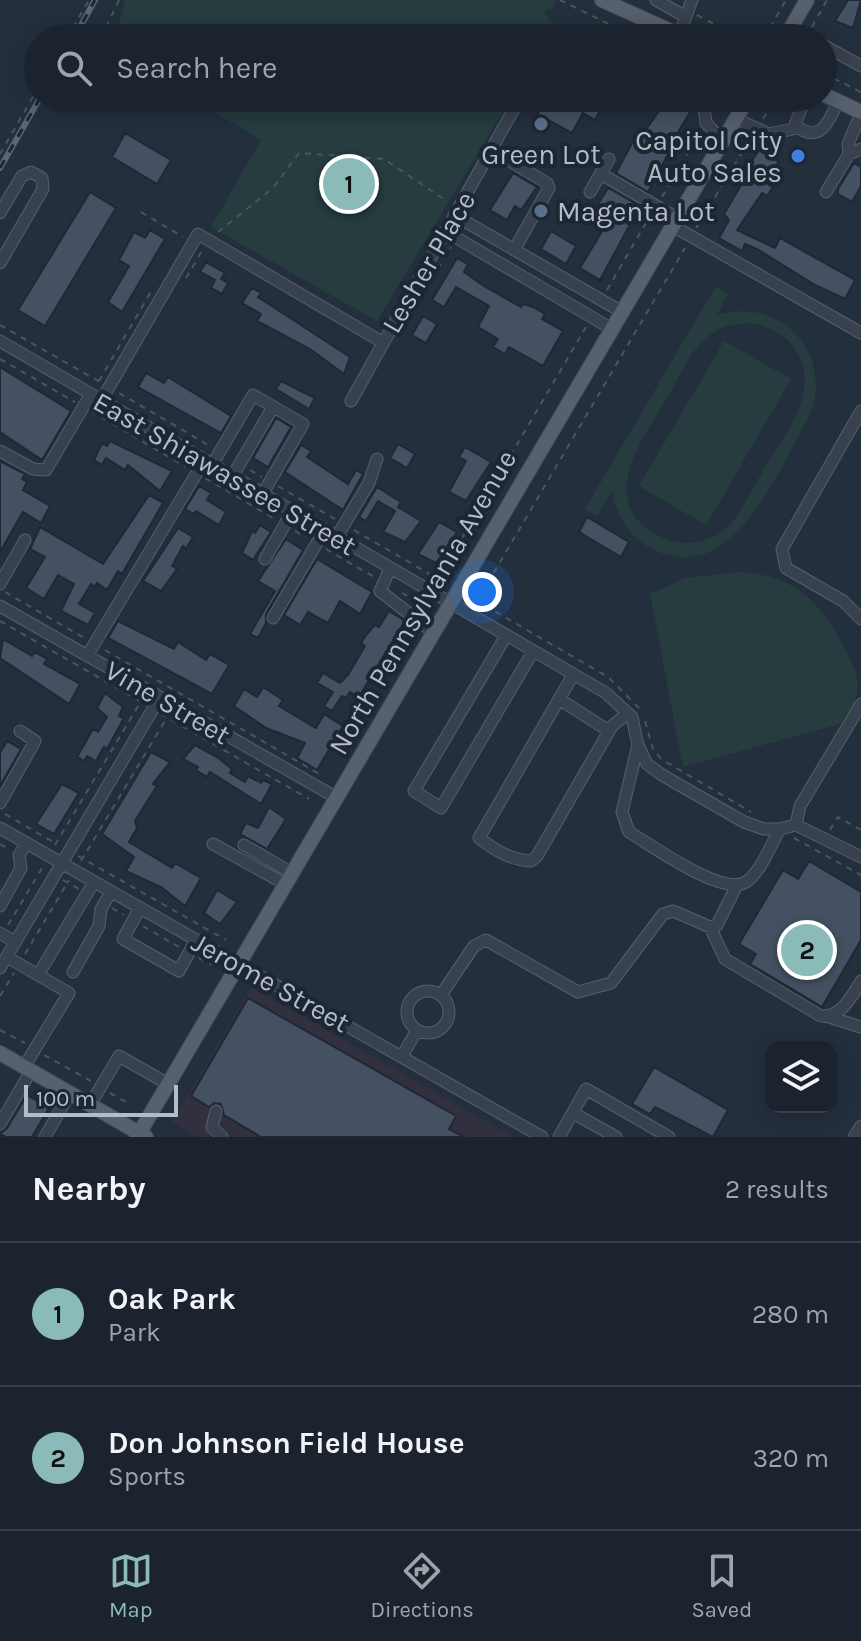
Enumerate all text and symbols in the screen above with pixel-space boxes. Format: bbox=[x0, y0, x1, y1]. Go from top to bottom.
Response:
search box bbox=[24, 24, 837, 112]
icon: search bbox=[52, 46, 96, 90]
text: Search here bbox=[116, 50, 277, 86]
marker: Green Lot bbox=[532, 115, 550, 133]
place label: Capitol City Auto Sales bbox=[635, 124, 782, 189]
place label: Green Lot bbox=[481, 138, 601, 171]
marker: Capitol City Auto Sales bbox=[789, 147, 807, 165]
pin: 1 bbox=[323, 154, 375, 214]
street label: Lesher Place bbox=[375, 186, 482, 339]
place label: Magenta Lot bbox=[557, 195, 715, 228]
marker: Magenta Lot bbox=[532, 202, 550, 220]
street label: East Shiawassee Street bbox=[87, 385, 362, 562]
street label: North Pennsylvania Avenue bbox=[322, 444, 523, 760]
your location bbox=[462, 572, 502, 612]
street label: Vine Street bbox=[99, 653, 236, 751]
pin: 2 bbox=[781, 920, 833, 980]
street label: Jerome Street bbox=[186, 926, 355, 1039]
map controls bbox=[765, 1041, 837, 1113]
button: layers bbox=[765, 1041, 837, 1113]
scale bar bbox=[24, 1081, 178, 1117]
text: 100 m bbox=[36, 1086, 95, 1112]
text: Nearby bbox=[32, 1169, 146, 1209]
text: 2 results bbox=[725, 1174, 829, 1205]
text: Oak Park bbox=[108, 1281, 236, 1317]
text: 1 bbox=[53, 1299, 63, 1330]
text: 280 m bbox=[752, 1299, 829, 1330]
text: Park bbox=[108, 1317, 161, 1348]
text: Don Johnson Field House bbox=[108, 1425, 465, 1461]
text: 2 bbox=[50, 1443, 66, 1474]
text: 320 m bbox=[753, 1443, 829, 1474]
text: Sports bbox=[108, 1461, 186, 1492]
tab: Map bbox=[109, 1549, 153, 1623]
tab: Directions bbox=[370, 1549, 474, 1623]
tab: Saved bbox=[691, 1549, 752, 1623]

